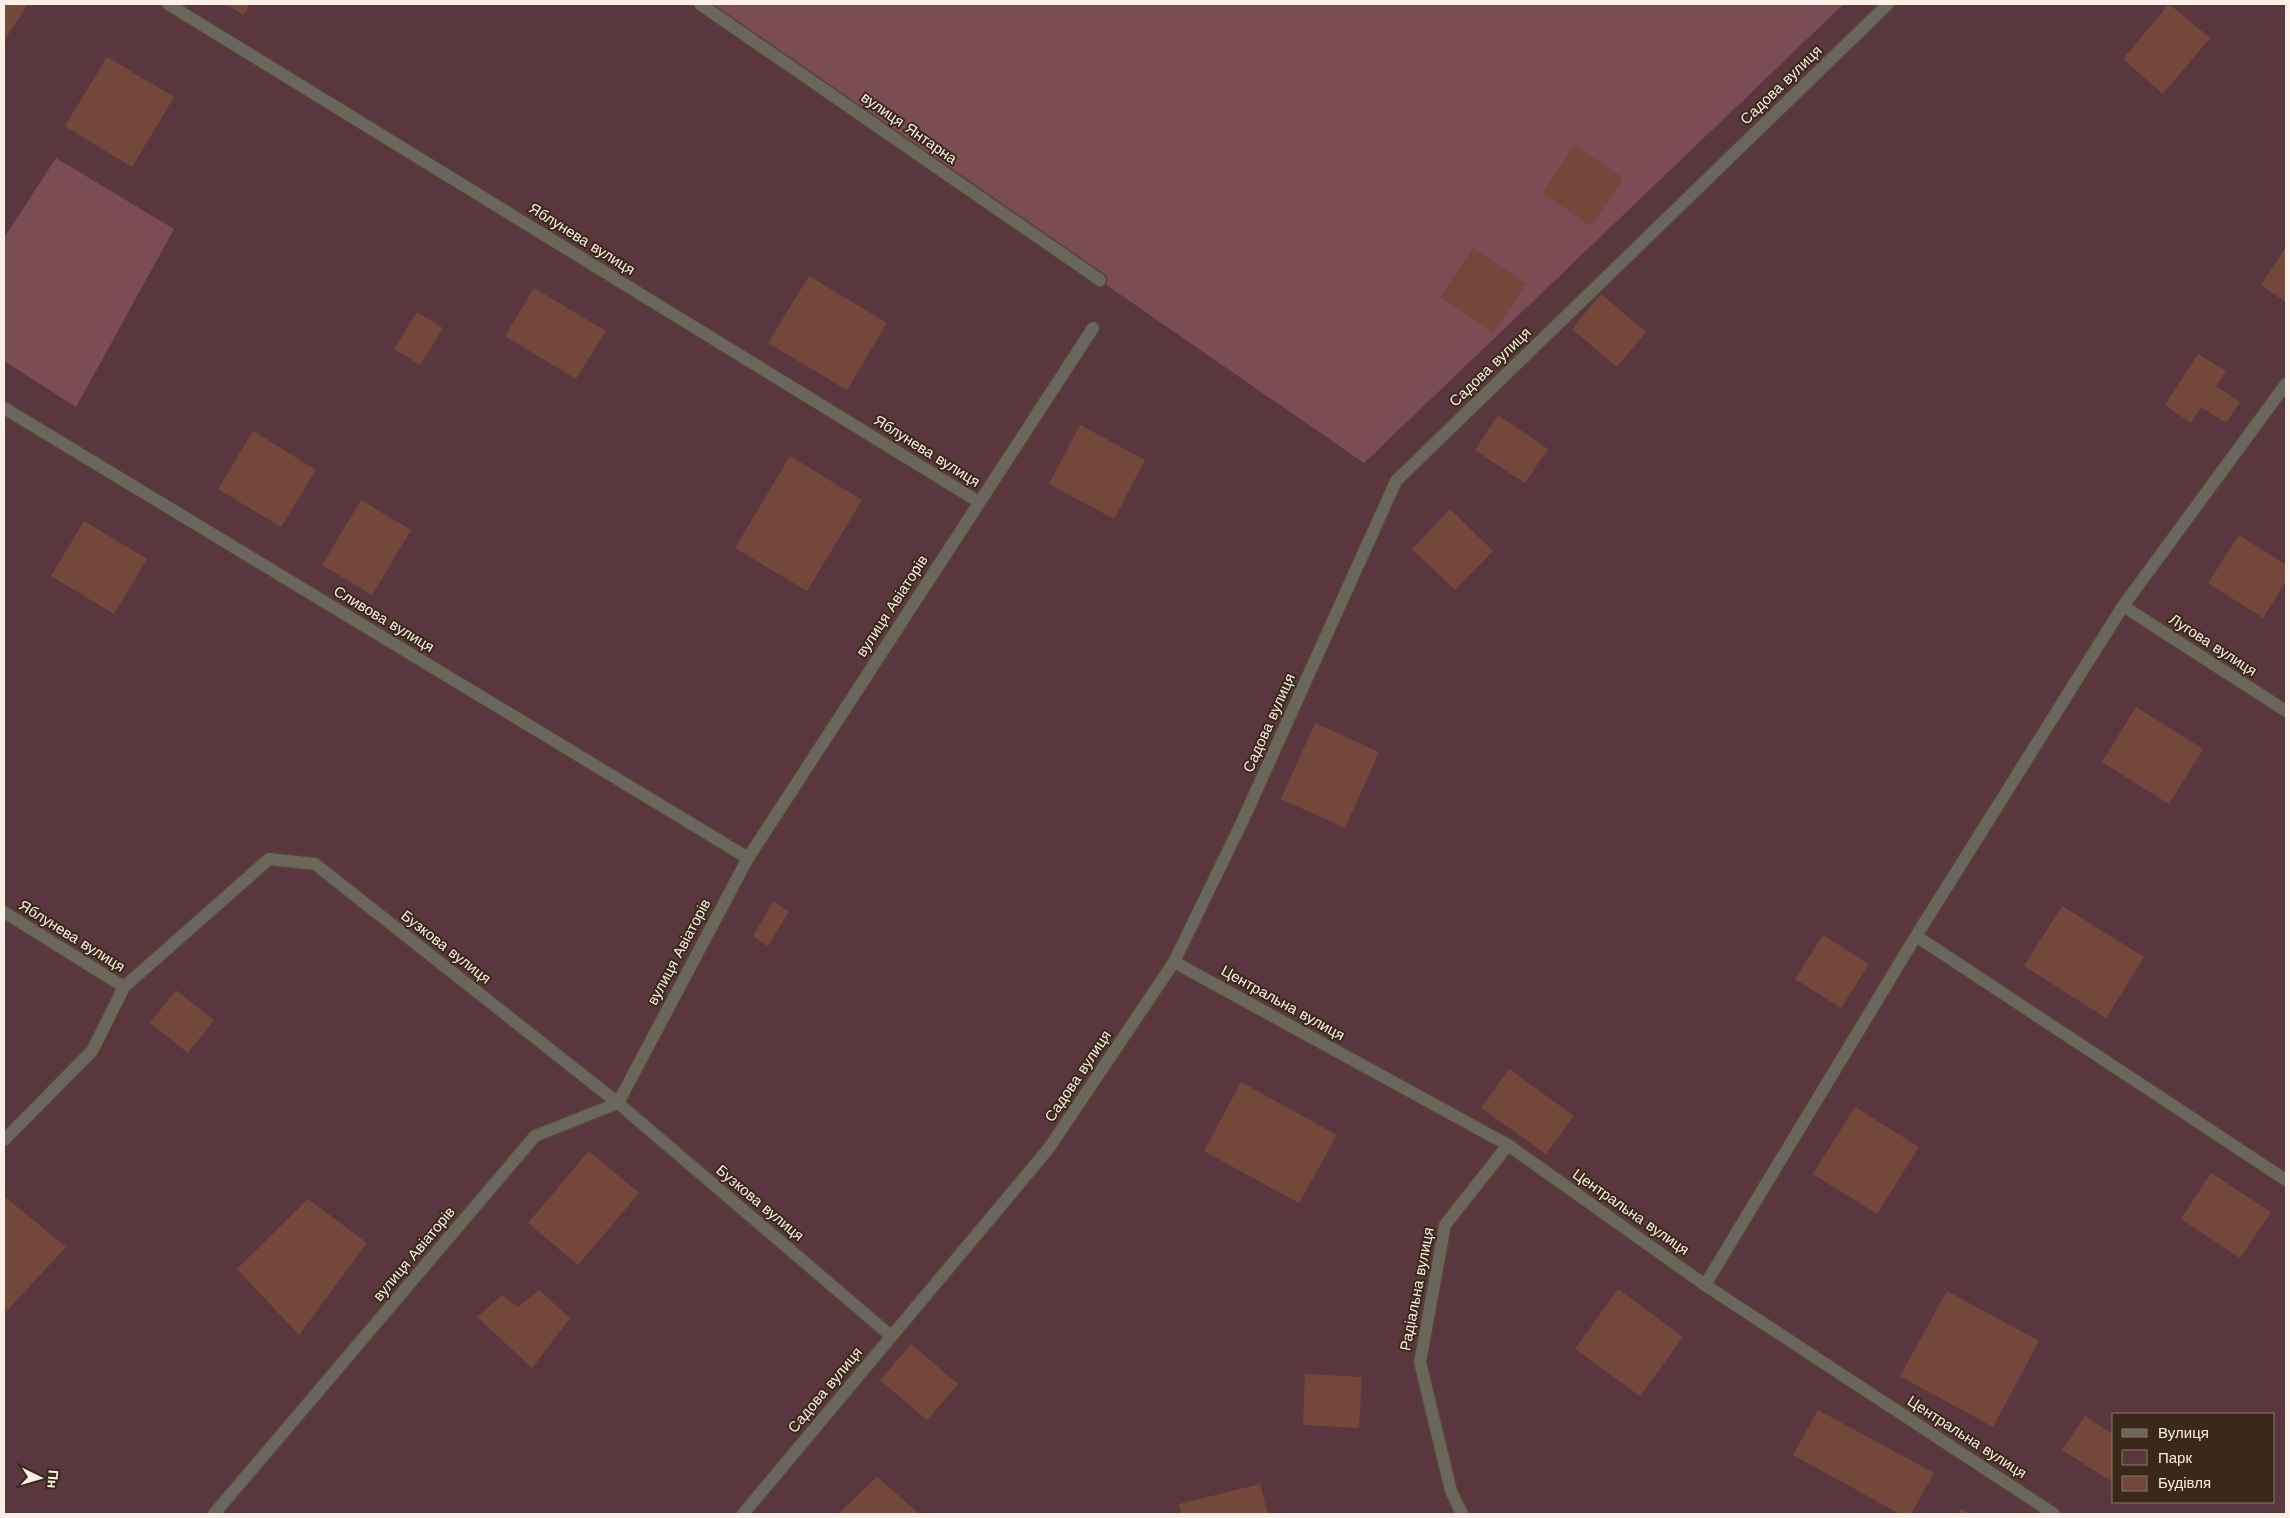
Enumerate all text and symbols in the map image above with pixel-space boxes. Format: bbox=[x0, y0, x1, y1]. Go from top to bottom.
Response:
street label: Садова вулиця bbox=[1736, 42, 1826, 128]
street label: вулиця Янтарна bbox=[858, 88, 961, 168]
street label: Яблунева вулиця bbox=[526, 199, 638, 279]
street label: Садова вулиця bbox=[1445, 324, 1535, 410]
street label: Яблунева вулиця bbox=[871, 411, 983, 491]
street label: вулиця Авіаторів bbox=[852, 552, 932, 660]
street label: Сливова вулиця bbox=[330, 582, 438, 656]
street label: Лугова вулиця bbox=[2166, 610, 2260, 680]
street label: Садова вулиця bbox=[1239, 671, 1299, 775]
street label: Яблунева вулиця bbox=[16, 896, 128, 976]
street label: вулиця Авіаторів bbox=[643, 896, 715, 1008]
street label: Бузкова вулиця bbox=[398, 906, 494, 988]
street label: Центральна вулиця bbox=[1218, 962, 1348, 1044]
street label: Садова вулиця bbox=[1041, 1027, 1115, 1125]
street label: Бузкова вулиця bbox=[713, 1161, 807, 1245]
street label: Центральна вулиця bbox=[1569, 1165, 1693, 1259]
street label: вулиця Авіаторів bbox=[369, 1203, 459, 1305]
street label: Радіальна вулиця bbox=[1396, 1226, 1438, 1352]
street label: Садова вулиця bbox=[784, 1343, 866, 1437]
street label: Центральна вулиця bbox=[1904, 1392, 2030, 1482]
legend bbox=[2112, 1413, 2275, 1503]
text: Вулиця bbox=[2158, 1424, 2209, 1442]
text: Парк bbox=[2158, 1449, 2192, 1467]
north arrow bbox=[15, 1453, 65, 1503]
text: Пн bbox=[44, 1469, 62, 1489]
text: Будівля bbox=[2158, 1474, 2211, 1492]

